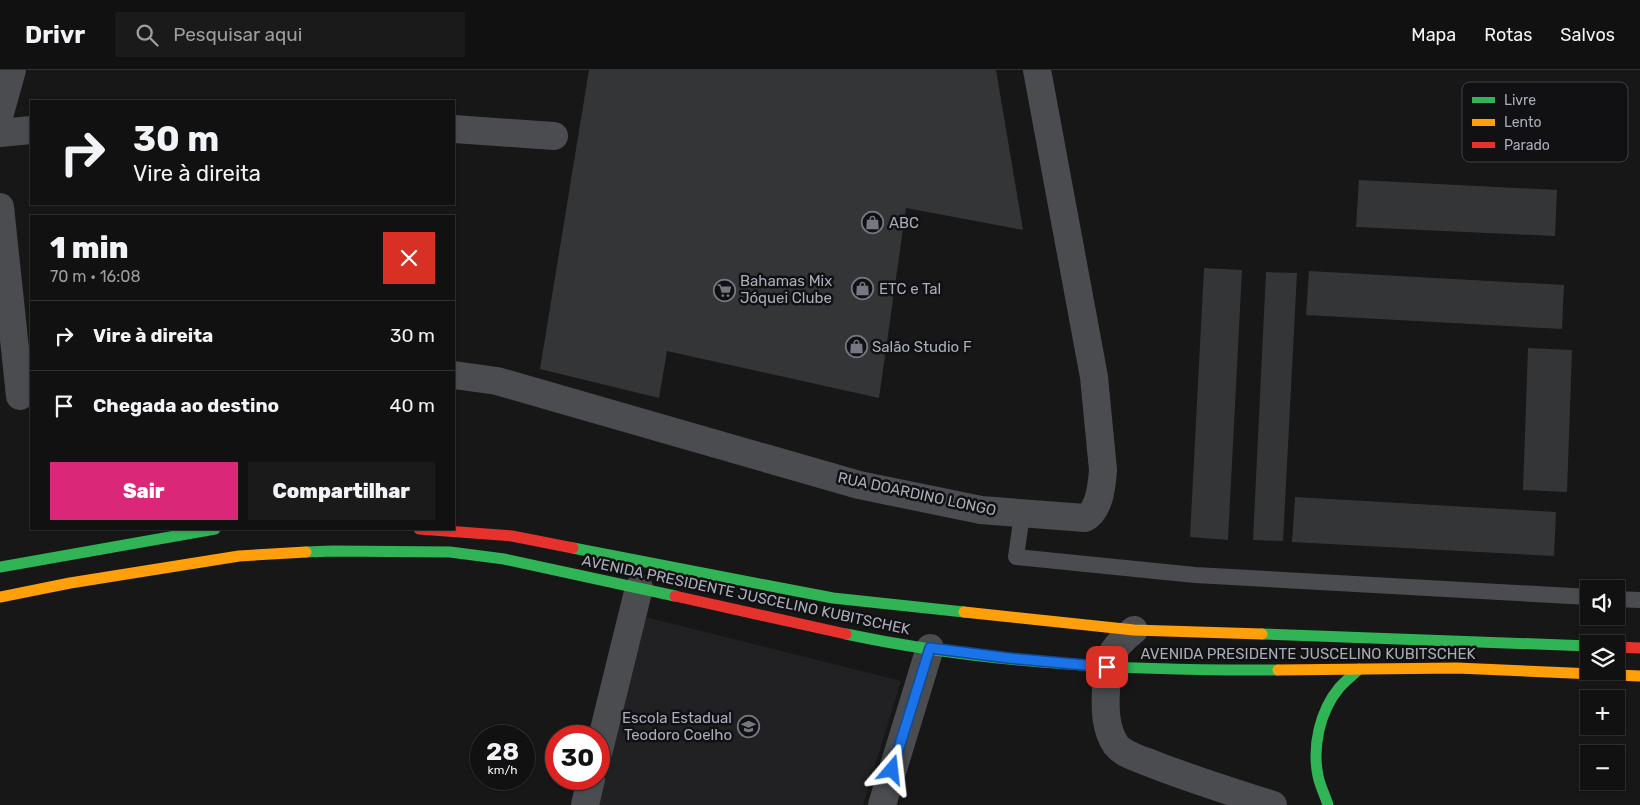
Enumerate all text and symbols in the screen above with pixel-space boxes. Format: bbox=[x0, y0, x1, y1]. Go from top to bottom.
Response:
search box bbox=[115, 12, 465, 57]
text: Drivr bbox=[25, 21, 85, 49]
icon: search bbox=[133, 21, 161, 49]
text: Pesquisar aqui bbox=[173, 23, 302, 46]
text: Mapa bbox=[1411, 24, 1456, 46]
text: Rotas bbox=[1484, 24, 1532, 46]
text: Salvos bbox=[1560, 24, 1615, 46]
legend bbox=[1462, 82, 1628, 162]
text: Livre bbox=[1504, 92, 1536, 109]
text: Lento bbox=[1504, 114, 1541, 131]
text: 30 m bbox=[133, 118, 219, 160]
icon: right bbox=[50, 120, 115, 185]
text: Parado bbox=[1504, 137, 1550, 154]
text: Vire à direita bbox=[133, 160, 261, 187]
shop icon: ABC bbox=[861, 211, 885, 235]
place label: ABC bbox=[889, 214, 919, 232]
text: 1 min bbox=[50, 230, 128, 266]
button: close bbox=[383, 232, 435, 284]
text: 70 m · 16:08 bbox=[50, 267, 141, 286]
place label: Bahamas Mix Jóquei Clube bbox=[740, 272, 832, 307]
shop icon: ETC e Tal bbox=[851, 277, 875, 301]
supermarket icon: Bahamas Mix Jóquei Clube bbox=[712, 278, 736, 302]
place label: ETC e Tal bbox=[879, 280, 941, 298]
icon: right bbox=[50, 322, 78, 350]
text: Vire à direita bbox=[93, 324, 213, 347]
text: 30 m bbox=[390, 324, 435, 347]
shop icon: Salão Studio F bbox=[844, 335, 868, 359]
place label: Salão Studio F bbox=[872, 338, 972, 356]
icon: arrive bbox=[50, 392, 78, 420]
text: Chegada ao destino bbox=[93, 394, 279, 417]
text: 40 m bbox=[390, 394, 435, 417]
button: Sair bbox=[50, 462, 238, 520]
button: Compartilhar bbox=[248, 462, 435, 520]
street label: RUA DOARDINO LONGO bbox=[836, 468, 998, 520]
street label: AVENIDA PRESIDENTE JUSCELINO KUBITSCHEK bbox=[580, 551, 912, 639]
map controls bbox=[1580, 580, 1625, 790]
button: sound bbox=[1580, 580, 1625, 625]
button: layers bbox=[1580, 635, 1625, 680]
street label: AVENIDA PRESIDENTE JUSCELINO KUBITSCHEK bbox=[1140, 645, 1476, 663]
pin bbox=[1086, 646, 1128, 688]
icon: arrive bbox=[1093, 653, 1121, 681]
button: + bbox=[1580, 690, 1625, 735]
place label: Escola Estadual Teodoro Coelho bbox=[622, 709, 732, 744]
school or university icon: Escola Estadual Teodoro Coelho bbox=[736, 715, 760, 739]
speed limit sign: 30 bbox=[545, 725, 610, 790]
text: 28 bbox=[486, 737, 519, 766]
position arrow bbox=[865, 743, 917, 795]
button: − bbox=[1580, 745, 1625, 790]
text: km/h bbox=[488, 763, 517, 777]

